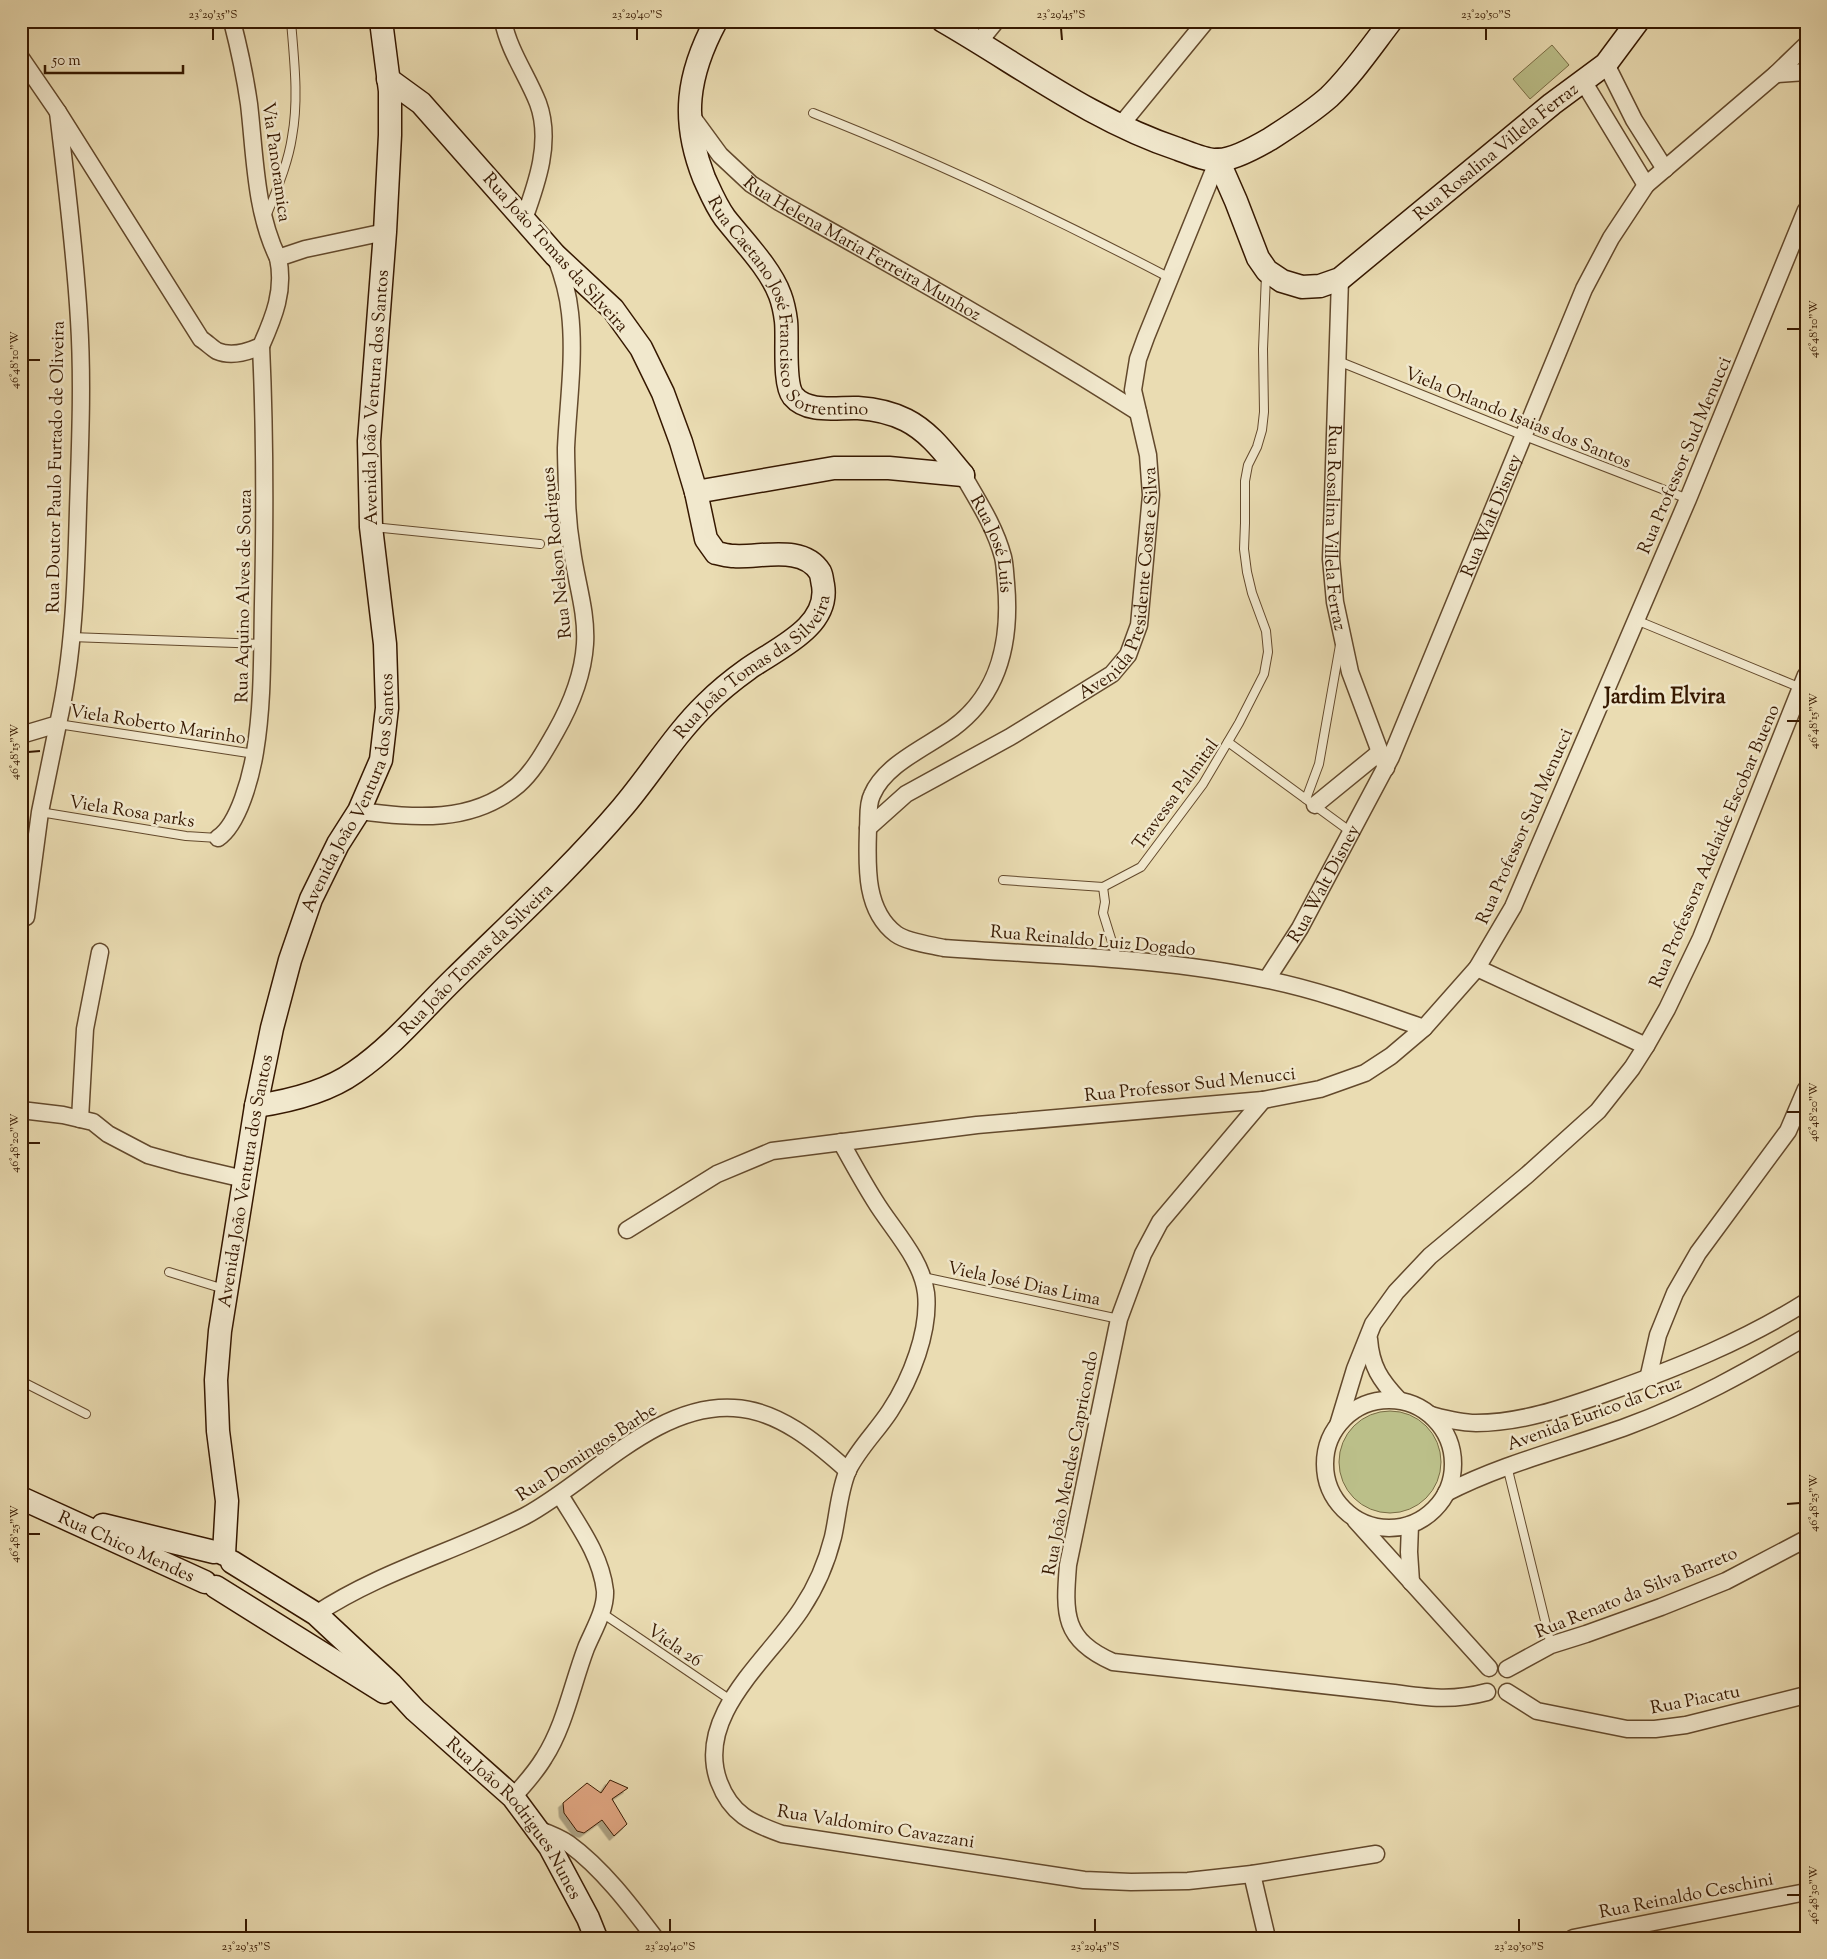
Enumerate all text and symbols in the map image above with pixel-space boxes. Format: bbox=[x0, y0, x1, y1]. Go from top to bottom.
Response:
text: 23°29'35"S bbox=[189, 6, 237, 24]
text: 23°29'40"S bbox=[612, 6, 662, 24]
text: 23°29'45"S bbox=[1037, 6, 1085, 24]
text: 23°29'50"S bbox=[1461, 6, 1511, 24]
scale bar bbox=[45, 42, 182, 74]
text: 50 m bbox=[51, 51, 81, 72]
street label: Rua Rosalina Villela Ferraz bbox=[1409, 78, 1585, 228]
street label: Via Panoramica bbox=[254, 101, 296, 224]
street label: Rua João Tomas da Silveira bbox=[476, 168, 633, 339]
street label: Rua Helena Maria Ferreira Munhoz bbox=[736, 172, 985, 329]
street label: Rua Caetano José Francisco Sorrentino bbox=[699, 192, 870, 424]
street label: Avenida João Ventura dos Santos bbox=[358, 269, 397, 526]
text: 46°48'10"W bbox=[1805, 299, 1823, 358]
street label: Rua Doutor Paulo Furtado de Oliveira bbox=[41, 321, 73, 613]
text: 46°48'10"W bbox=[6, 330, 24, 389]
street label: Rua Professor Sud Menucci bbox=[1632, 353, 1739, 559]
street label: Viela Orlando Isaias dos Santos bbox=[1400, 361, 1634, 476]
street label: Rua Rosalina Villela Ferraz bbox=[1316, 424, 1352, 633]
street label: Rua Walt Disney bbox=[1456, 450, 1530, 582]
street label: Rua Nelson Rodrigues bbox=[536, 466, 580, 640]
street label: Avenida Presidente Costa e Silva bbox=[1074, 466, 1166, 707]
street label: Rua Aquino Alves de Souza bbox=[230, 489, 260, 703]
street label: Rua José Luís bbox=[962, 491, 1018, 594]
street label: Rua João Tomas da Silveira bbox=[669, 593, 839, 745]
street label: Avenida João Ventura dos Santos bbox=[296, 673, 402, 916]
district label: Jardim Elvira bbox=[1602, 682, 1726, 714]
text: 46°48'15"W bbox=[1805, 692, 1823, 749]
street label: Viela Roberto Marinho bbox=[68, 699, 248, 753]
street label: Rua Professora Adelaide Escobar Bueno bbox=[1644, 701, 1788, 993]
text: 46°48'15"W bbox=[6, 723, 24, 780]
street label: Rua Professor Sud Menucci bbox=[1471, 725, 1581, 929]
street label: Travessa Palmital bbox=[1127, 734, 1226, 856]
street label: Viela Rosa parks bbox=[67, 790, 196, 836]
street label: Rua Walt Disney bbox=[1282, 821, 1368, 949]
street label: Rua João Tomas da Silveira bbox=[394, 878, 560, 1043]
street label: Rua Reinaldo Luiz Dogado bbox=[989, 920, 1197, 964]
street label: Avenida João Ventura dos Santos bbox=[213, 1052, 281, 1310]
street label: Rua Professor Sud Menucci bbox=[1083, 1062, 1297, 1110]
text: 46°48'20"W bbox=[1805, 1082, 1823, 1142]
text: 46°48'20"W bbox=[6, 1113, 24, 1173]
street label: Viela José Dias Lima bbox=[945, 1256, 1103, 1314]
street label: Rua João Mendes Capricondo bbox=[1037, 1349, 1107, 1578]
street label: Avenida Eurico da Cruz bbox=[1504, 1371, 1686, 1459]
street label: Rua Domingos Barbe bbox=[512, 1398, 663, 1509]
text: 46°48'25"W bbox=[1805, 1474, 1823, 1532]
text: 46°48'25"W bbox=[6, 1505, 24, 1563]
street label: Rua Chico Mendes bbox=[53, 1506, 198, 1590]
street label: Rua Renato da Silva Barreto bbox=[1532, 1541, 1742, 1646]
street label: Viela 26 bbox=[641, 1619, 707, 1675]
street label: Rua Piacatu bbox=[1648, 1680, 1742, 1722]
street label: Rua João Rodrigues Nunes bbox=[439, 1732, 587, 1905]
street label: Rua Valdomiro Cavazzani bbox=[775, 1800, 976, 1856]
text: 46°48'30"W bbox=[1805, 1865, 1823, 1924]
street label: Rua Reinaldo Ceschini bbox=[1597, 1867, 1776, 1927]
text: 23°29'35"S bbox=[222, 1938, 270, 1956]
text: 23°29'40"S bbox=[645, 1938, 695, 1956]
text: 23°29'45"S bbox=[1071, 1938, 1119, 1956]
text: 23°29'50"S bbox=[1494, 1938, 1544, 1956]

